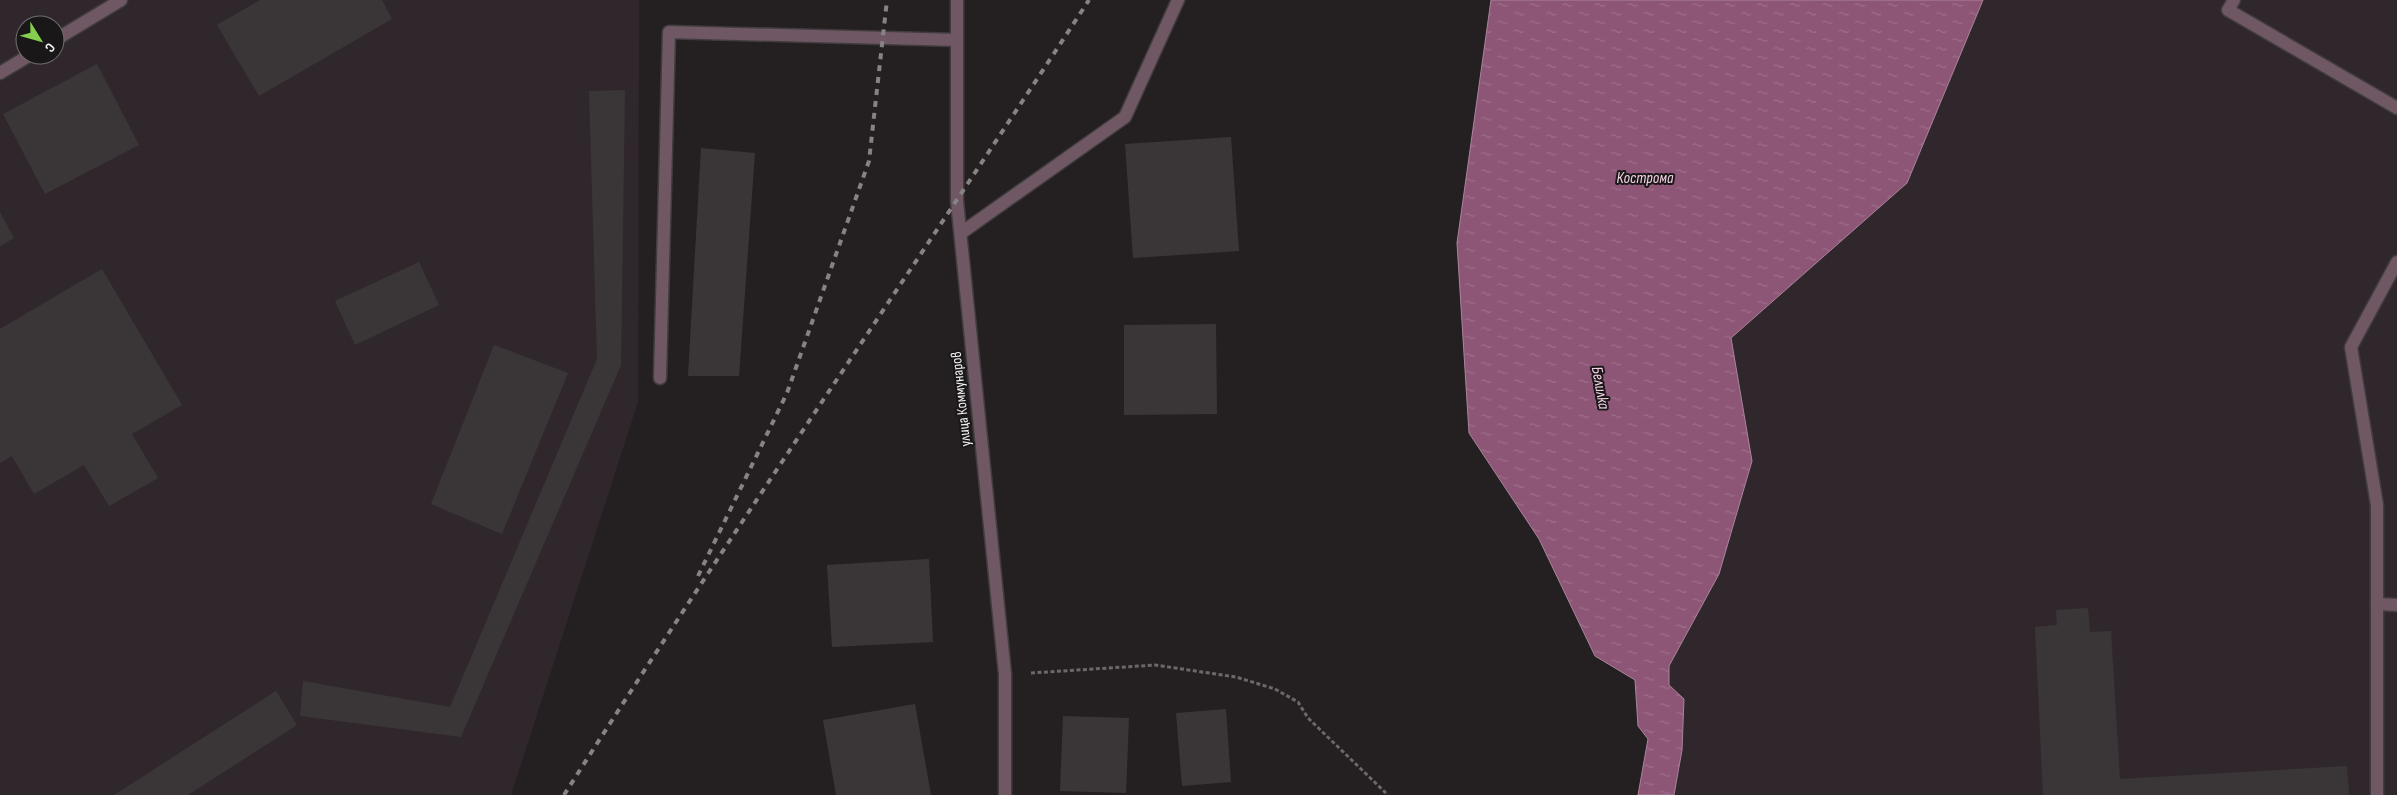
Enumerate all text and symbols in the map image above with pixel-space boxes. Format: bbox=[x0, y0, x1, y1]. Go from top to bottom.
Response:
north arrow bbox=[15, 15, 65, 65]
text: С bbox=[41, 40, 59, 56]
water label: Кострома bbox=[1617, 169, 1674, 188]
street label: улица Коммунаров bbox=[947, 350, 975, 448]
water label: Белилка bbox=[1587, 365, 1613, 411]

